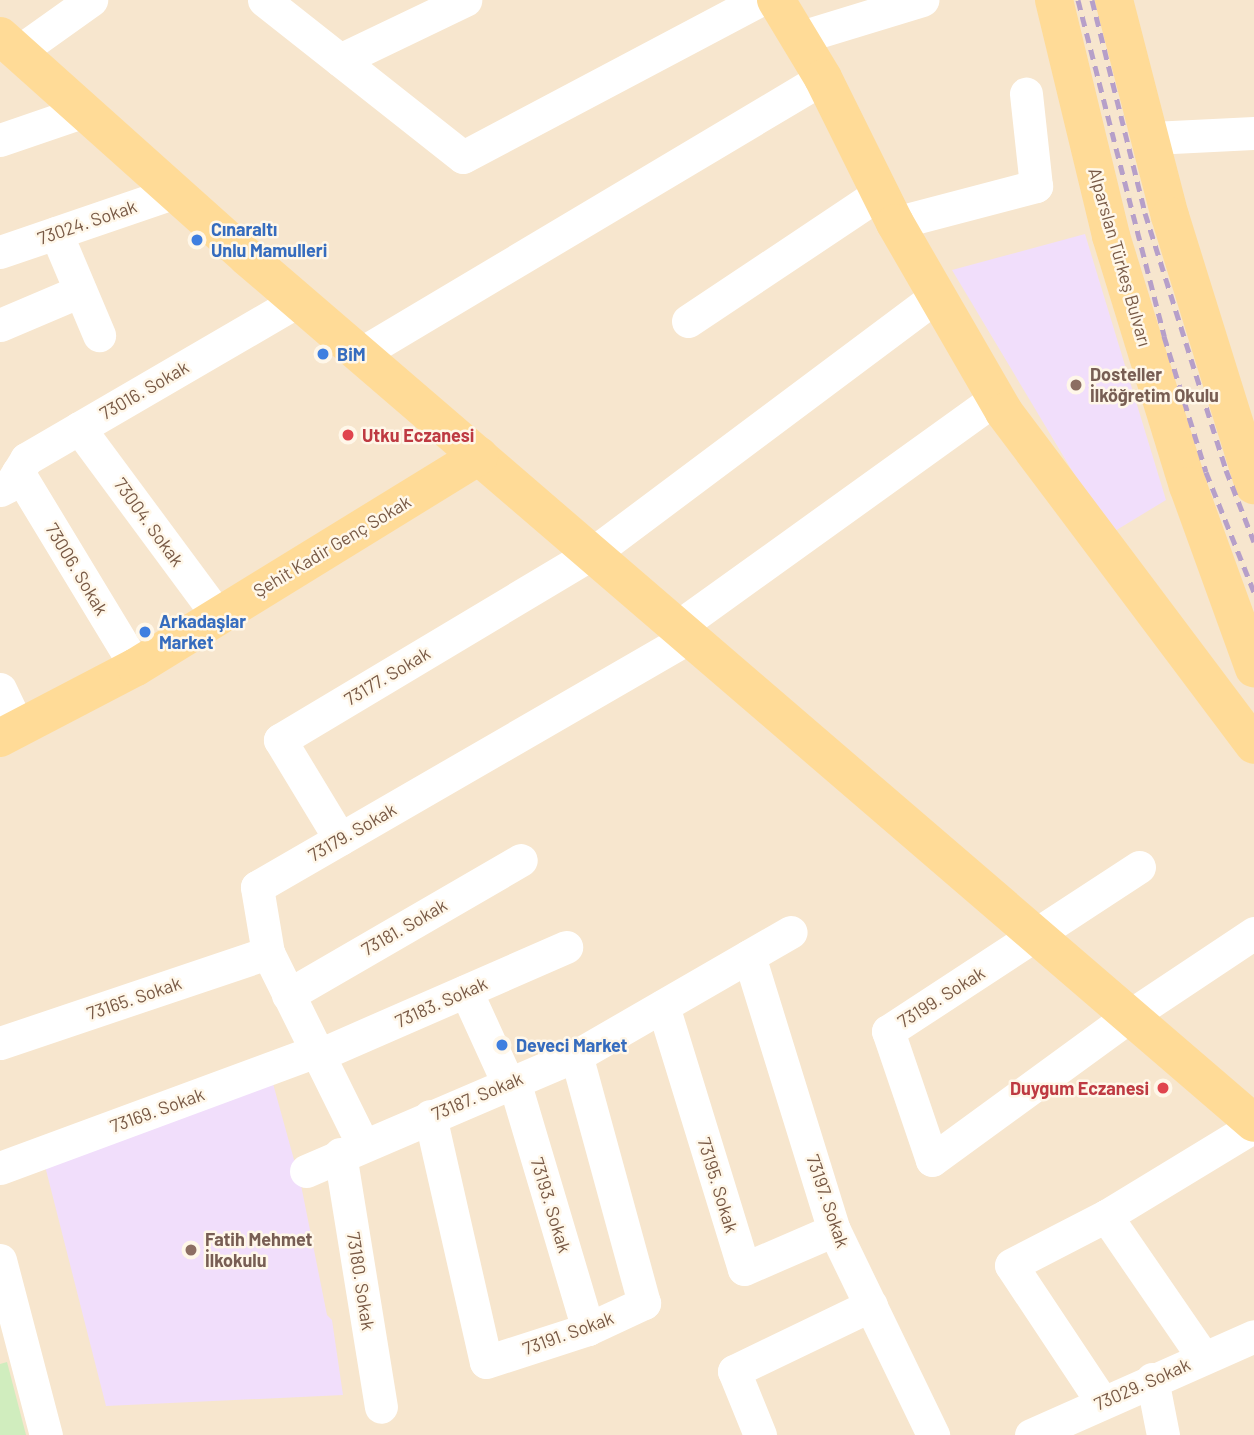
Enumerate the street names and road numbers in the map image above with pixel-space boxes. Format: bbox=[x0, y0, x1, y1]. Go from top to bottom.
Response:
street label: Alparslan Türkeş Bulvarı bbox=[1084, 165, 1156, 349]
street label: 73024. Sokak bbox=[35, 195, 139, 249]
street label: 73016. Sokak bbox=[96, 356, 192, 424]
street label: 73004. Sokak bbox=[110, 474, 188, 570]
street label: Şehit Kadir Genç Sokak bbox=[249, 490, 415, 602]
street label: 73006. Sokak bbox=[41, 519, 113, 619]
street label: 73177. Sokak bbox=[340, 642, 434, 710]
street label: 73179. Sokak bbox=[304, 798, 400, 866]
street label: 73181. Sokak bbox=[357, 894, 451, 960]
street label: 73199. Sokak bbox=[893, 962, 989, 1032]
street label: 73165. Sokak bbox=[84, 972, 184, 1024]
street label: 73183. Sokak bbox=[392, 972, 490, 1032]
street label: 73187. Sokak bbox=[428, 1067, 526, 1125]
street label: 73169. Sokak bbox=[107, 1083, 207, 1137]
street label: 73195. Sokak bbox=[693, 1135, 743, 1235]
street label: 73197. Sokak bbox=[802, 1152, 854, 1250]
street label: 73193. Sokak bbox=[526, 1155, 576, 1255]
street label: 73180. Sokak bbox=[343, 1230, 379, 1332]
street label: 73191. Sokak bbox=[520, 1307, 616, 1359]
street label: 73029. Sokak bbox=[1091, 1353, 1193, 1415]

